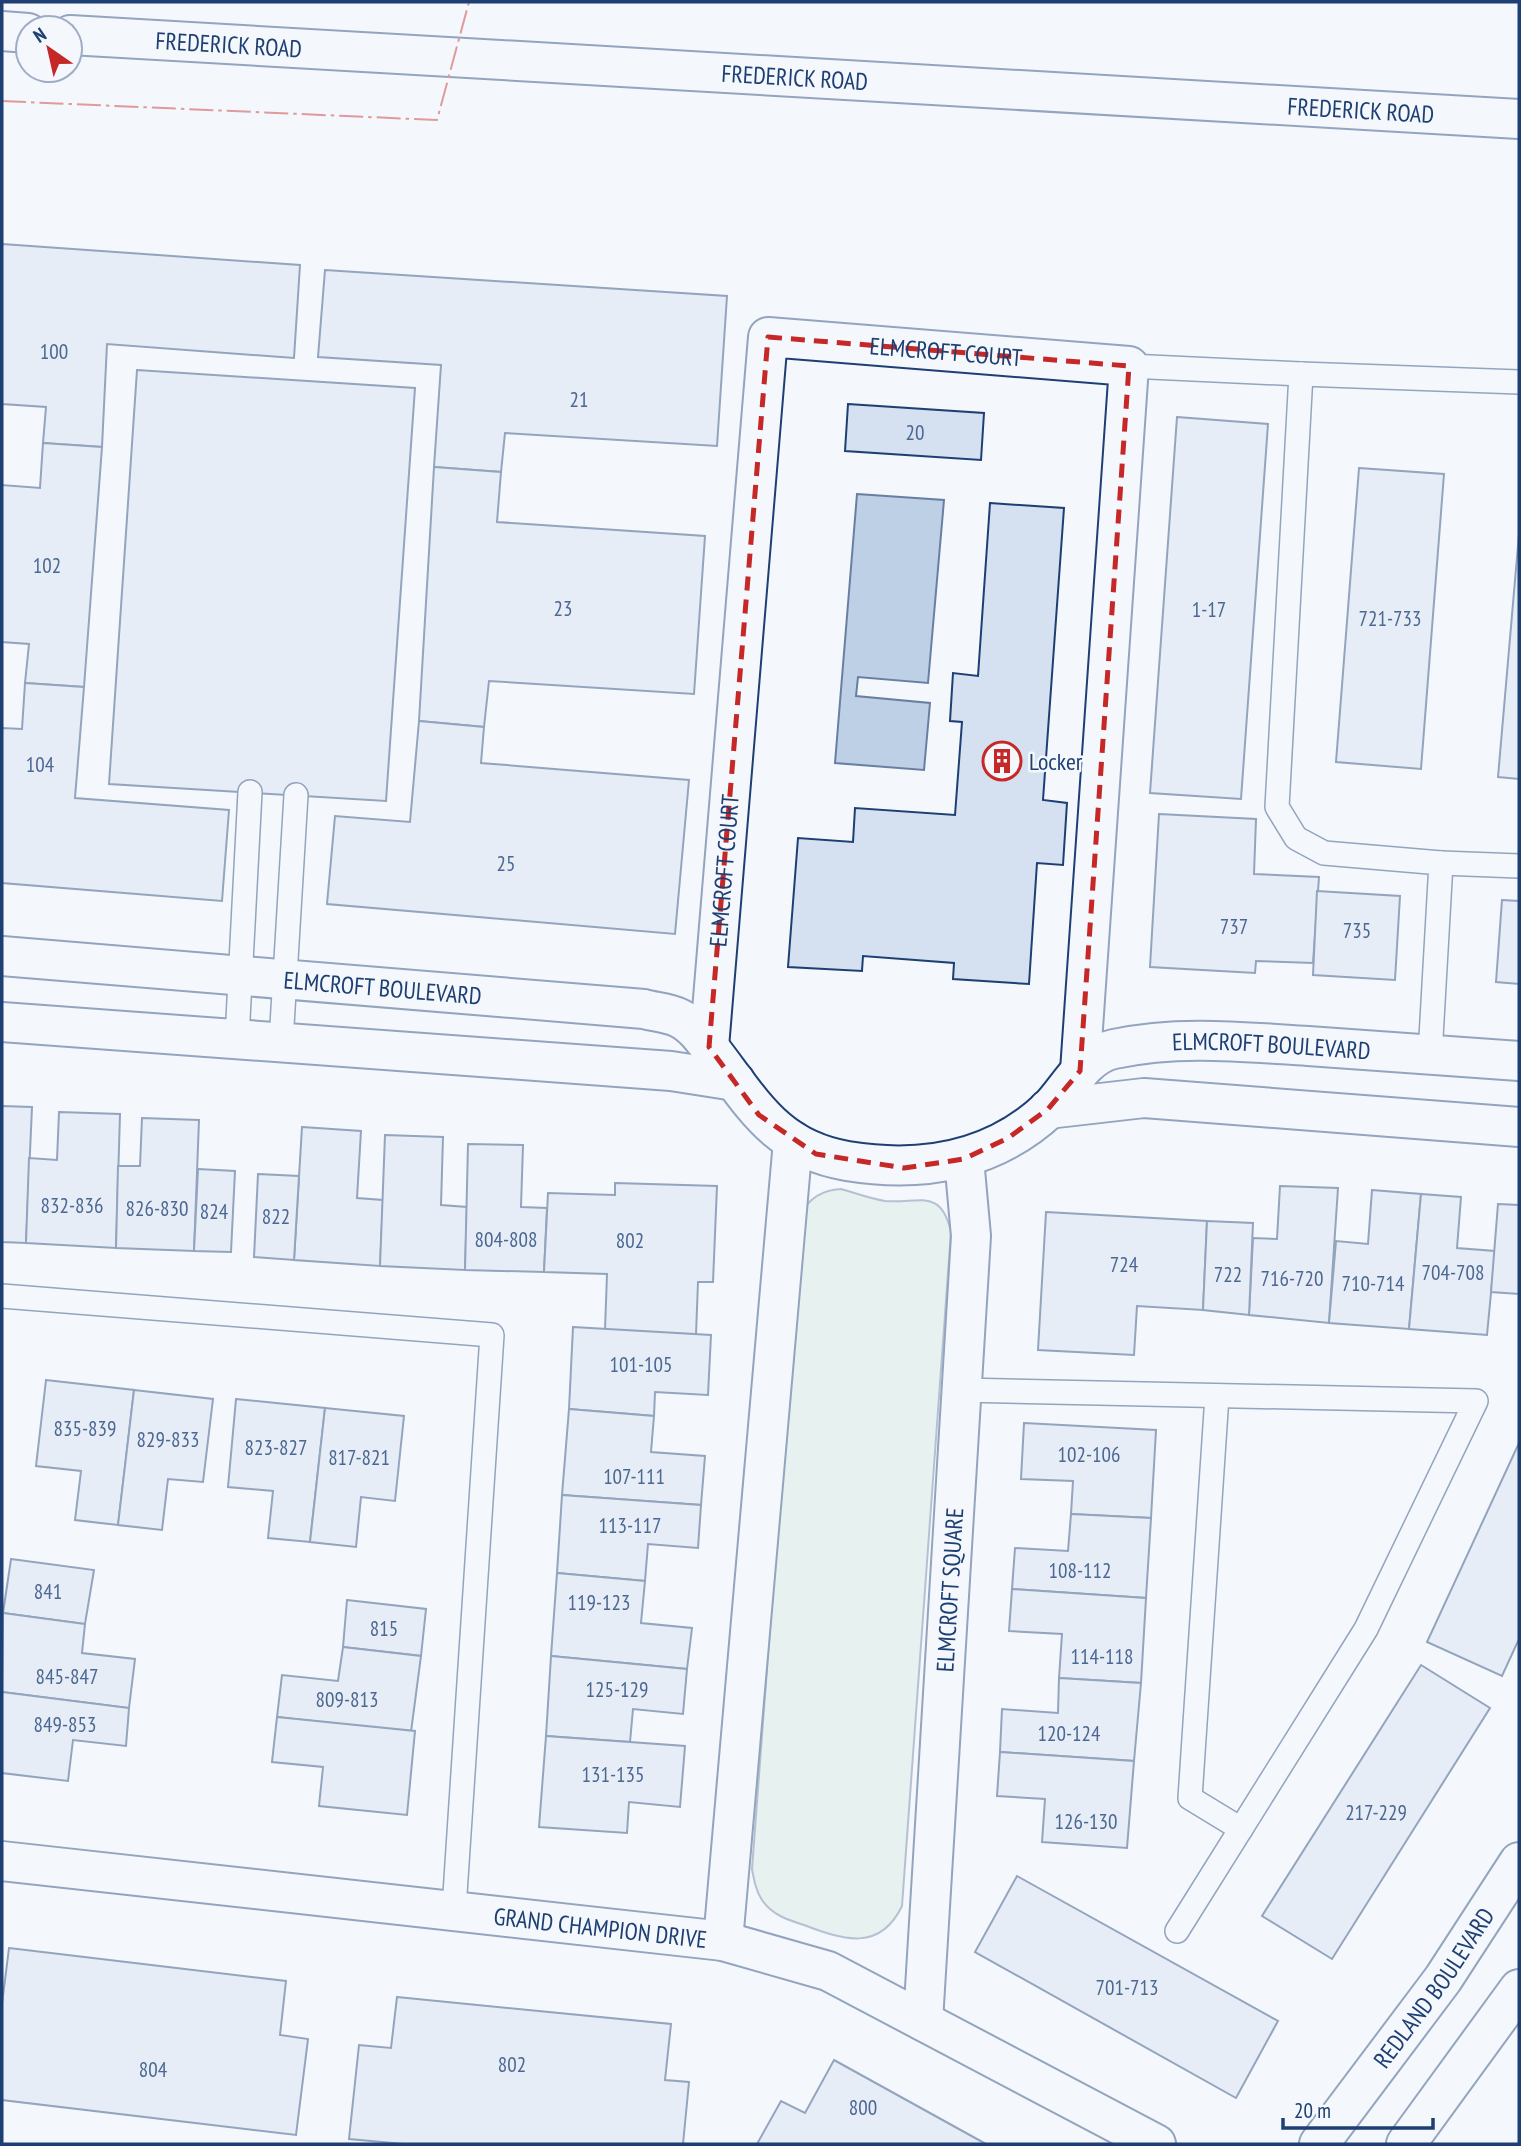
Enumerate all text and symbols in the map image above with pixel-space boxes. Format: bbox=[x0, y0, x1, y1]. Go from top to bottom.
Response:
north arrow bbox=[14, 14, 84, 84]
text: N bbox=[29, 22, 50, 48]
street label: FREDERICK ROAD bbox=[155, 24, 303, 64]
street label: FREDERICK ROAD bbox=[721, 57, 869, 97]
street label: FREDERICK ROAD bbox=[1287, 90, 1435, 130]
street label: ELMCROFT COURT bbox=[869, 330, 1024, 373]
house number: 100 bbox=[40, 338, 68, 365]
house number: 21 bbox=[570, 386, 588, 413]
house number: 20 bbox=[906, 419, 924, 446]
house number: 102 bbox=[33, 552, 61, 579]
house number: 23 bbox=[554, 595, 572, 622]
house number: 1-17 bbox=[1192, 596, 1226, 623]
house number: 721-733 bbox=[1359, 605, 1421, 632]
building icon: Locker bbox=[981, 740, 1023, 782]
place label: Locker bbox=[1029, 746, 1083, 777]
house number: 104 bbox=[26, 751, 55, 778]
street label: ELMCROFT COURT bbox=[702, 793, 745, 948]
house number: 25 bbox=[497, 850, 515, 877]
house number: 737 bbox=[1220, 913, 1248, 940]
house number: 735 bbox=[1343, 917, 1371, 944]
street label: ELMCROFT BOULEVARD bbox=[282, 964, 483, 1011]
street label: ELMCROFT BOULEVARD bbox=[1171, 1025, 1372, 1066]
house number: 832-836 bbox=[41, 1192, 103, 1219]
house number: 826-830 bbox=[126, 1195, 188, 1222]
house number: 824 bbox=[200, 1198, 229, 1225]
house number: 822 bbox=[262, 1203, 290, 1230]
house number: 804-808 bbox=[475, 1226, 537, 1253]
house number: 802 bbox=[616, 1227, 644, 1254]
house number: 724 bbox=[1110, 1251, 1139, 1278]
house number: 704-708 bbox=[1422, 1259, 1484, 1286]
house number: 722 bbox=[1214, 1261, 1242, 1288]
house number: 716-720 bbox=[1261, 1265, 1323, 1292]
house number: 710-714 bbox=[1342, 1270, 1405, 1297]
house number: 101-105 bbox=[610, 1351, 672, 1378]
house number: 835-839 bbox=[54, 1415, 116, 1442]
house number: 829-833 bbox=[137, 1426, 199, 1453]
house number: 823-827 bbox=[245, 1434, 307, 1461]
house number: 102-106 bbox=[1058, 1441, 1120, 1468]
house number: 817-821 bbox=[328, 1444, 390, 1471]
house number: 107-111 bbox=[603, 1463, 665, 1490]
street label: ELMCROFT SQUARE bbox=[929, 1507, 970, 1673]
house number: 113-117 bbox=[599, 1512, 661, 1539]
house number: 108-112 bbox=[1049, 1557, 1111, 1584]
house number: 841 bbox=[34, 1578, 62, 1605]
house number: 119-123 bbox=[568, 1589, 630, 1616]
house number: 815 bbox=[370, 1615, 398, 1642]
house number: 114-118 bbox=[1071, 1643, 1133, 1670]
house number: 845-847 bbox=[36, 1663, 98, 1690]
house number: 125-129 bbox=[586, 1676, 648, 1703]
house number: 809-813 bbox=[316, 1686, 378, 1713]
house number: 849-853 bbox=[34, 1711, 96, 1738]
house number: 120-124 bbox=[1038, 1720, 1101, 1747]
house number: 131-135 bbox=[582, 1761, 644, 1788]
house number: 217-229 bbox=[1345, 1799, 1407, 1826]
house number: 126-130 bbox=[1055, 1808, 1117, 1835]
street label: GRAND CHAMPION DRIVE bbox=[492, 1900, 708, 1955]
street label: REDLAND BOULEVARD bbox=[1366, 1901, 1501, 2074]
house number: 701-713 bbox=[1096, 1974, 1158, 2001]
house number: 802 bbox=[498, 2051, 526, 2078]
house number: 804 bbox=[139, 2056, 168, 2083]
scale bar bbox=[1283, 2086, 1434, 2130]
house number: 800 bbox=[849, 2094, 877, 2121]
text: 20 m bbox=[1294, 2097, 1331, 2124]

